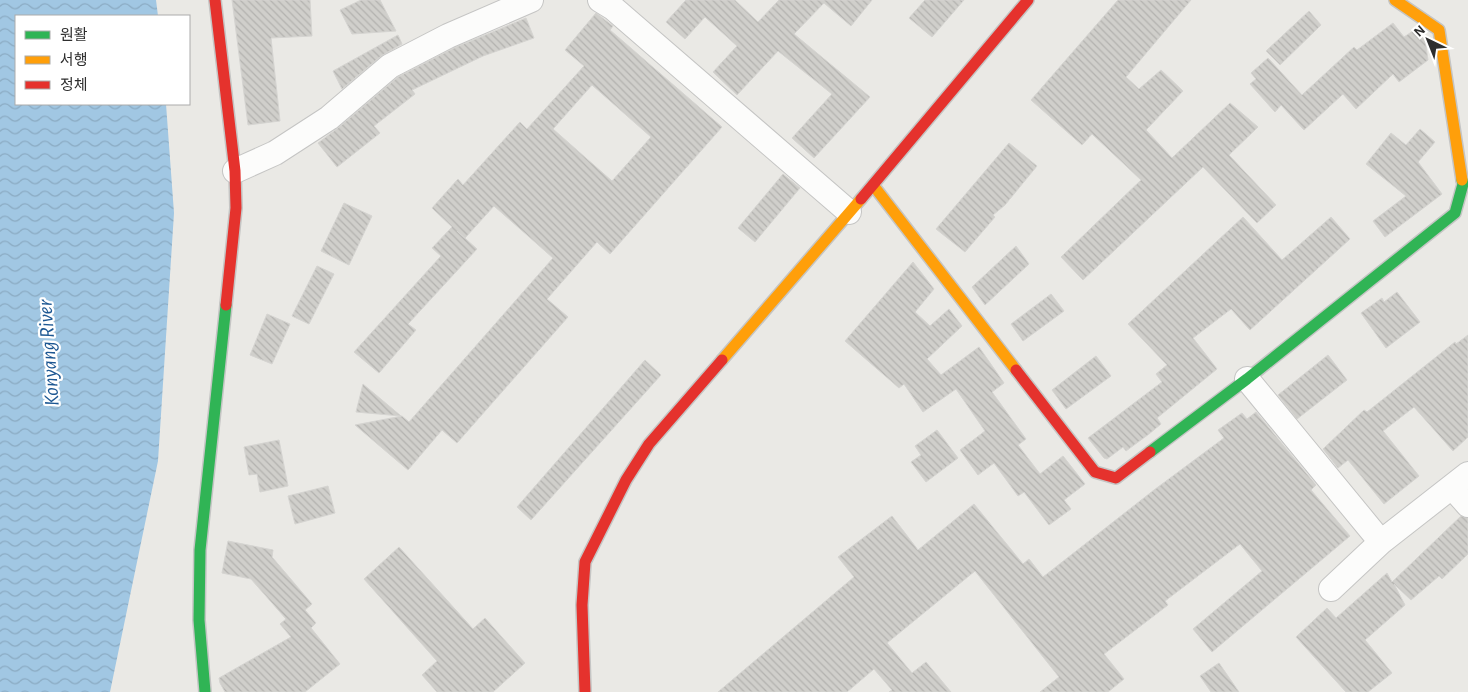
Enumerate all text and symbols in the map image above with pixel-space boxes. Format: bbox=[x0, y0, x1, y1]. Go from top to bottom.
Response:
legend bbox=[15, 15, 190, 105]
north arrow bbox=[1403, 15, 1453, 65]
text: N bbox=[1411, 23, 1428, 40]
text: 원활 bbox=[60, 27, 88, 43]
text: 서행 bbox=[60, 52, 88, 68]
text: 정체 bbox=[60, 77, 88, 93]
water label: Konyang River bbox=[34, 298, 63, 407]

